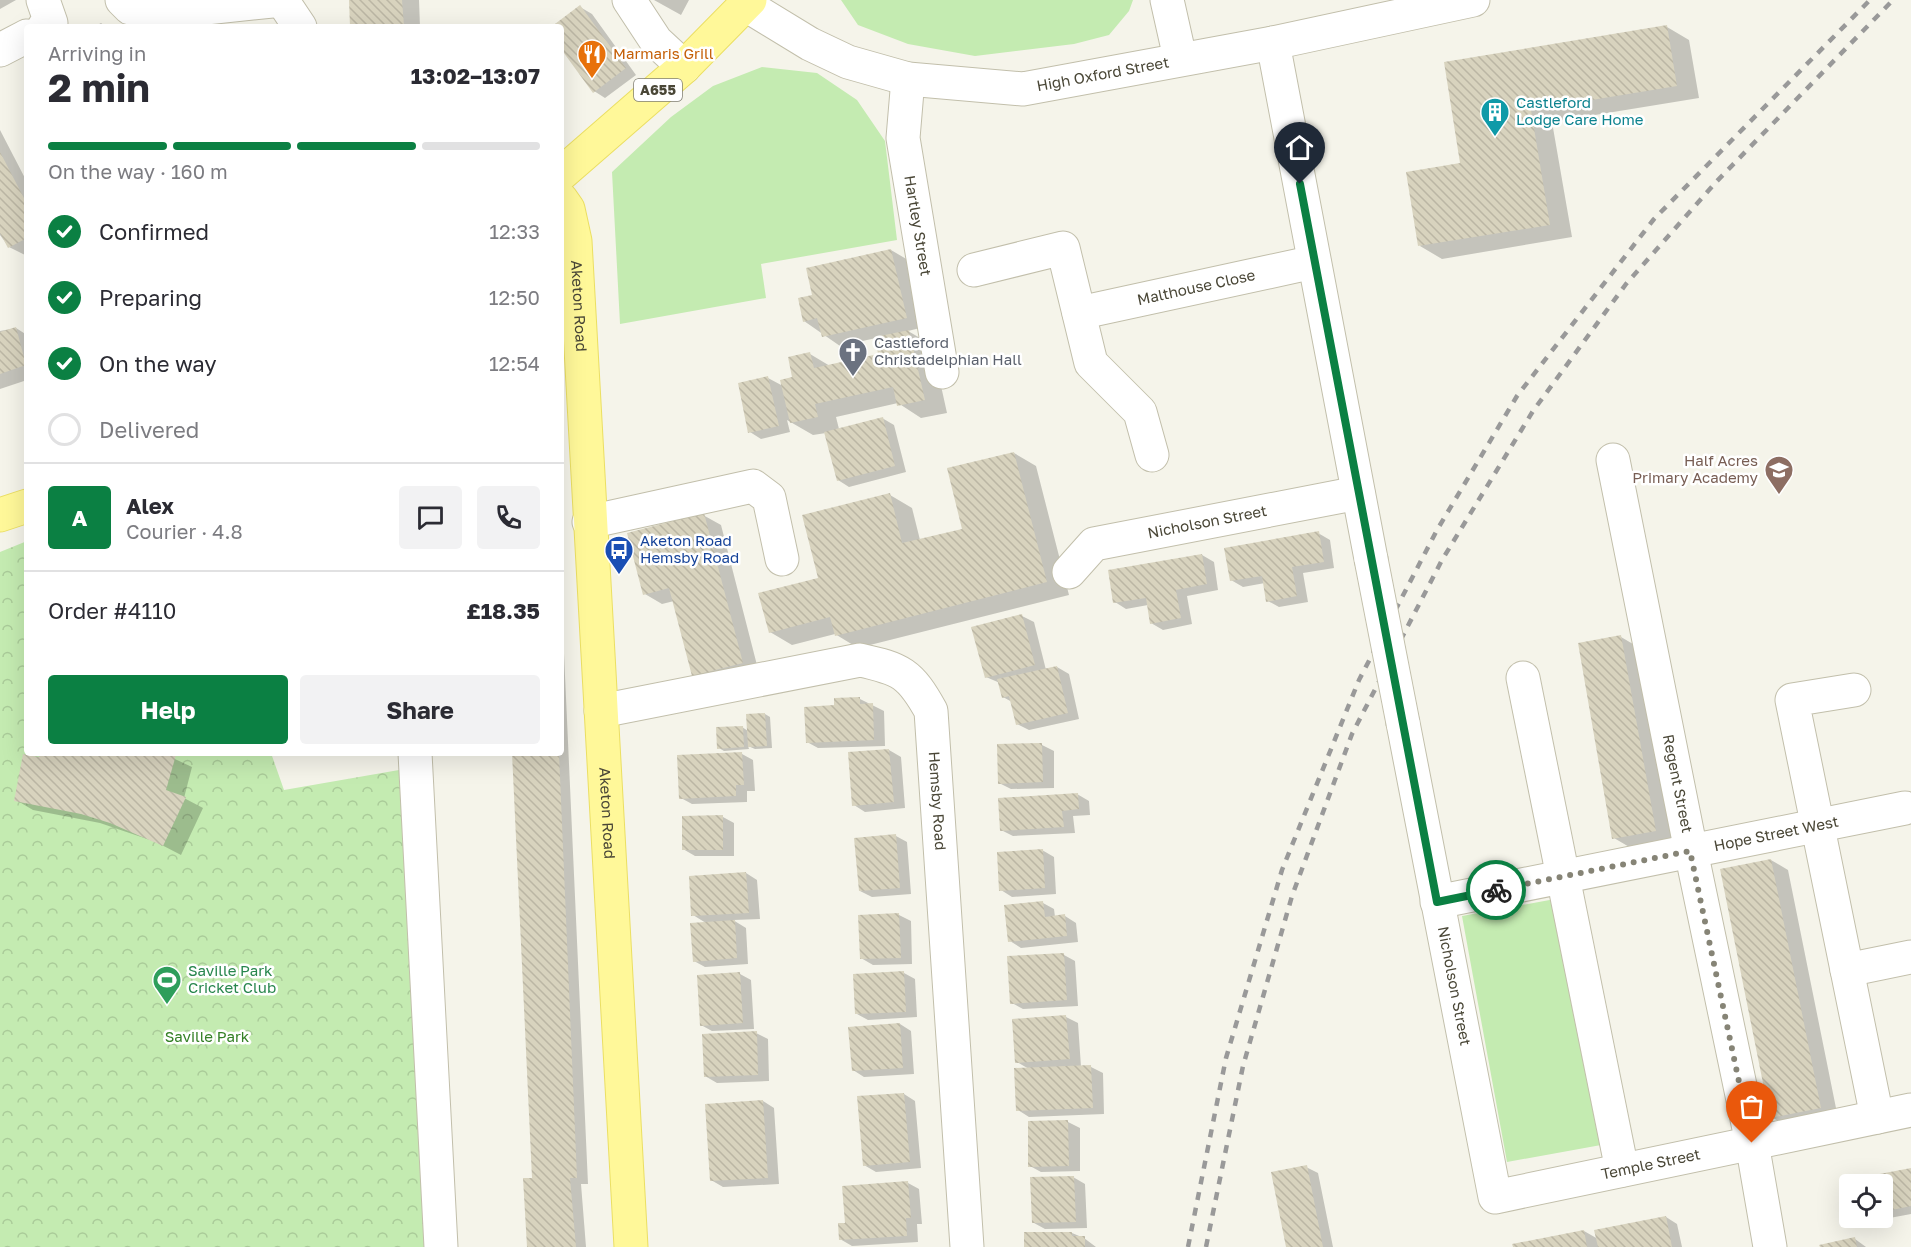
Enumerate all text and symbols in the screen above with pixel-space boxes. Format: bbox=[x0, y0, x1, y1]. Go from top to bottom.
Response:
restaurant icon: Marmaris Grill bbox=[576, 38, 608, 80]
text: Arriving in bbox=[48, 41, 146, 65]
place label: Marmaris Grill bbox=[613, 44, 714, 62]
street label: High Oxford Street bbox=[1035, 52, 1170, 94]
text: 13:02–13:07 bbox=[411, 62, 540, 89]
text: 2 min bbox=[48, 64, 150, 111]
road number: A655 bbox=[634, 79, 682, 101]
place label: Castleford Lodge Care Home bbox=[1516, 93, 1644, 128]
building icon: Castleford Lodge Care Home bbox=[1479, 96, 1511, 138]
pin bbox=[1274, 122, 1325, 184]
icon: home bbox=[1283, 131, 1316, 164]
text: On the way · 160 m bbox=[48, 159, 228, 183]
street label: Hartley Street bbox=[901, 174, 936, 277]
icon: check bbox=[48, 215, 81, 248]
text: Confirmed bbox=[99, 218, 209, 245]
text: 12:33 bbox=[489, 219, 540, 243]
street label: Aketon Road bbox=[568, 260, 591, 352]
street label: Malthouse Close bbox=[1135, 265, 1257, 308]
icon: check bbox=[48, 281, 81, 314]
text: Preparing bbox=[99, 284, 202, 311]
text: 12:50 bbox=[489, 285, 540, 309]
place label: Castleford Christadelphian Hall bbox=[874, 333, 1022, 368]
church icon: Castleford Christadelphian Hall bbox=[837, 336, 869, 378]
icon: check bbox=[48, 347, 81, 380]
text: On the way bbox=[99, 350, 217, 377]
text: 12:54 bbox=[489, 351, 540, 375]
text: Delivered bbox=[99, 416, 199, 443]
place label: Half Acres Primary Academy bbox=[1632, 451, 1759, 486]
school or university icon: Half Acres Primary Academy bbox=[1763, 454, 1795, 496]
button: chat bbox=[399, 486, 462, 549]
button: phone bbox=[477, 486, 540, 549]
text: Alex bbox=[126, 492, 174, 519]
street label: Nicholson Street bbox=[1146, 501, 1268, 541]
text: A bbox=[72, 504, 87, 531]
text: Courier · 4.8 bbox=[126, 519, 243, 543]
place label: Aketon Road Hemsby Road bbox=[640, 531, 739, 566]
bus stop icon: Aketon Road Hemsby Road bbox=[603, 534, 635, 576]
text: Order #4110 bbox=[48, 597, 176, 624]
text: £18.35 bbox=[466, 597, 540, 624]
button: Help bbox=[48, 675, 288, 744]
button: Share bbox=[300, 675, 540, 744]
street label: Regent Street bbox=[1660, 733, 1697, 834]
street label: Hemsby Road bbox=[926, 751, 950, 851]
street label: Aketon Road bbox=[596, 767, 619, 859]
street label: Hope Street West bbox=[1712, 812, 1840, 854]
courier bbox=[1466, 860, 1526, 920]
icon: bike bbox=[1480, 874, 1513, 907]
street label: Nicholson Street bbox=[1435, 925, 1475, 1047]
place label: Saville Park Cricket Club bbox=[188, 961, 276, 996]
sports icon: Saville Park Cricket Club bbox=[151, 964, 183, 1006]
park label: Saville Park bbox=[165, 1027, 250, 1045]
pin bbox=[1726, 1081, 1777, 1143]
icon: bag bbox=[1735, 1090, 1768, 1123]
street label: Temple Street bbox=[1599, 1144, 1702, 1183]
map controls bbox=[1839, 1174, 1893, 1228]
button: locate bbox=[1839, 1174, 1893, 1228]

